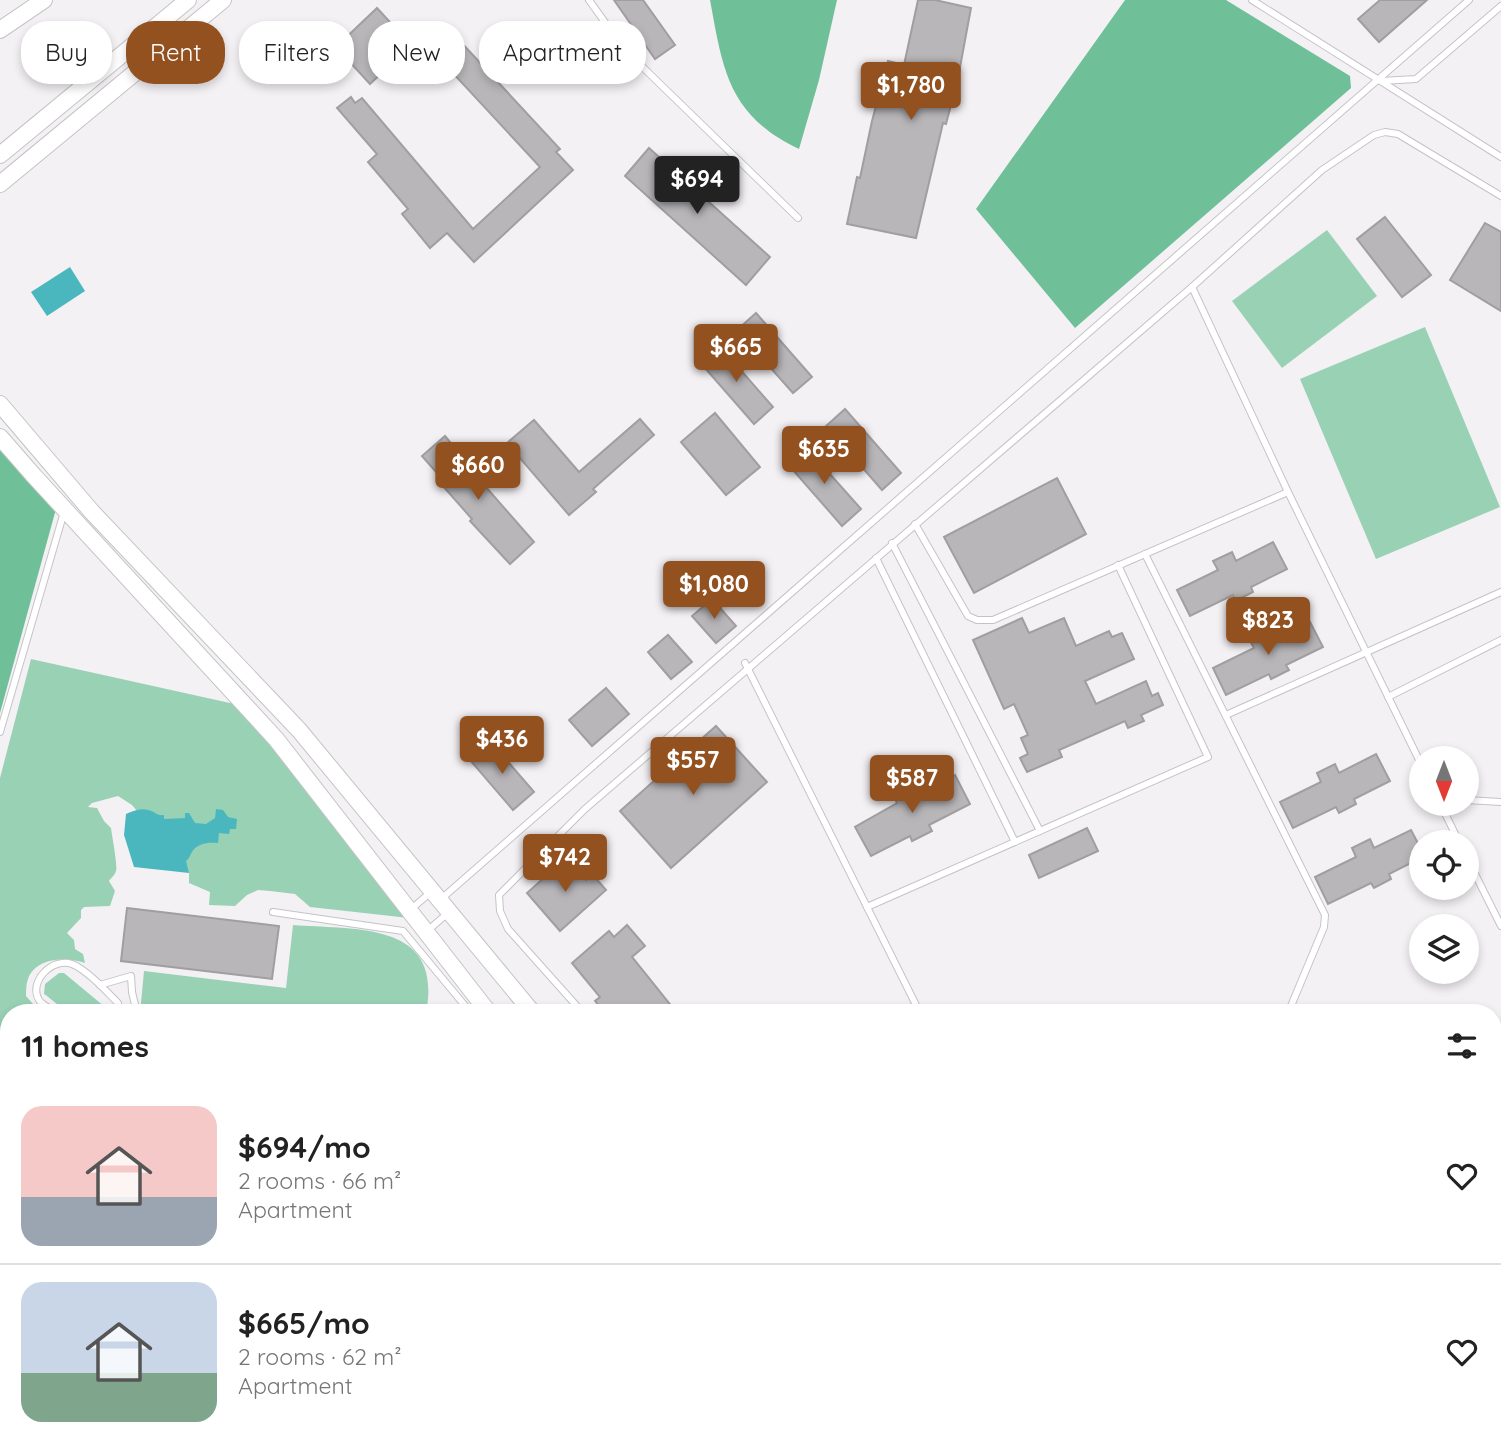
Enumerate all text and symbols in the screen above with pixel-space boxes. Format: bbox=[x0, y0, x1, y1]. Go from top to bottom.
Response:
chip: Buy bbox=[21, 21, 112, 84]
chip: Rent bbox=[126, 21, 225, 84]
chip: Filters bbox=[239, 21, 354, 84]
chip: New bbox=[368, 21, 465, 84]
chip: Apartment bbox=[479, 21, 646, 84]
pin: $1,780 bbox=[854, 62, 968, 122]
text: $1,780 bbox=[877, 70, 945, 99]
pin: $694 bbox=[656, 156, 738, 216]
text: $694 bbox=[670, 164, 724, 193]
pin: $665 bbox=[695, 324, 777, 384]
text: $665 bbox=[710, 332, 762, 361]
pin: $635 bbox=[783, 426, 865, 486]
text: $635 bbox=[798, 434, 850, 463]
pin: $660 bbox=[437, 442, 519, 502]
text: $660 bbox=[451, 450, 505, 479]
pin: $1,080 bbox=[657, 562, 771, 621]
text: $1,080 bbox=[679, 569, 749, 598]
pin: $823 bbox=[1227, 598, 1309, 657]
text: $823 bbox=[1242, 605, 1294, 634]
pin: $436 bbox=[461, 716, 543, 776]
text: $436 bbox=[476, 724, 528, 753]
pin: $557 bbox=[652, 738, 734, 797]
text: $557 bbox=[667, 745, 719, 774]
north arrow bbox=[1409, 746, 1479, 816]
map controls bbox=[1409, 746, 1479, 984]
pin: $587 bbox=[871, 756, 953, 815]
text: $587 bbox=[886, 763, 938, 792]
button: locate bbox=[1409, 830, 1479, 900]
pin: $742 bbox=[524, 834, 606, 894]
text: $742 bbox=[539, 842, 591, 871]
button: layers bbox=[1409, 914, 1479, 984]
text: 11 homes bbox=[21, 1027, 149, 1065]
icon: filters bbox=[1443, 1027, 1481, 1065]
text: $694/mo bbox=[238, 1128, 371, 1166]
icon: home bbox=[77, 1134, 161, 1218]
icon: heart bbox=[1443, 1157, 1481, 1195]
text: 2 rooms · 66 m² bbox=[238, 1166, 401, 1195]
text: Apartment bbox=[238, 1195, 352, 1224]
text: $665/mo bbox=[238, 1304, 370, 1342]
icon: home bbox=[77, 1310, 161, 1394]
icon: heart bbox=[1443, 1333, 1481, 1371]
text: 2 rooms · 62 m² bbox=[238, 1342, 402, 1371]
text: Apartment bbox=[238, 1371, 352, 1400]

